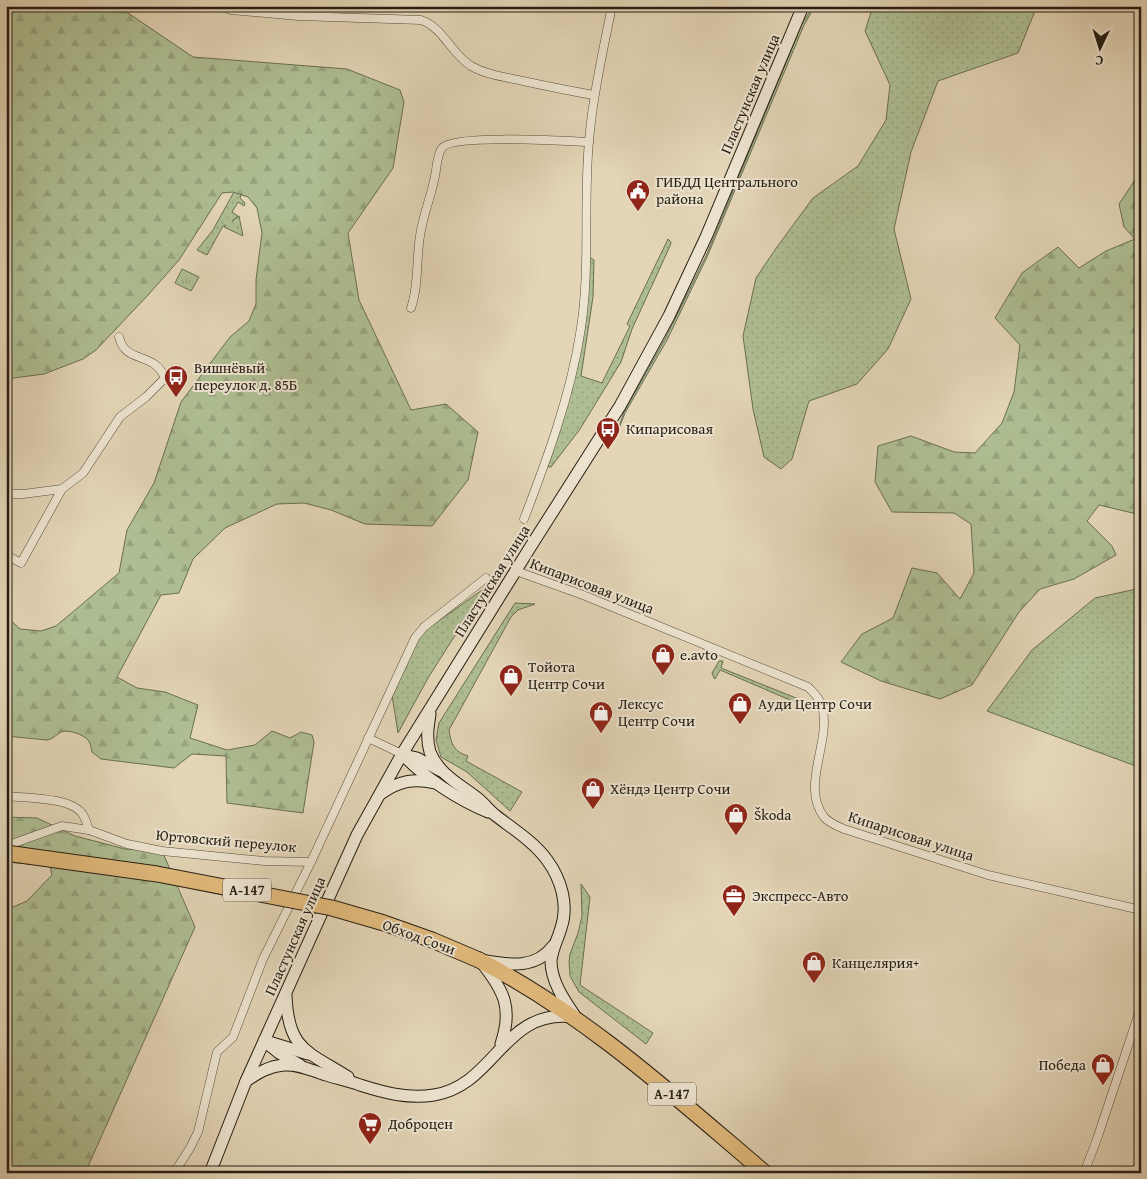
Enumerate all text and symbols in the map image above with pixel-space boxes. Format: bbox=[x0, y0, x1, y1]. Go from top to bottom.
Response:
north arrow bbox=[1074, 22, 1124, 72]
street label: Пластунская улица bbox=[715, 30, 785, 157]
text: С bbox=[1094, 51, 1104, 71]
place label: ГИБДД Центрального района bbox=[656, 171, 798, 209]
public building icon: ГИБДД Центрального района bbox=[625, 178, 651, 212]
place label: Вишнёвый переулок д. 85Б bbox=[194, 357, 297, 395]
bus stop icon: Вишнёвый переулок д. 85Б bbox=[163, 364, 189, 398]
bus stop icon: Кипарисовая bbox=[595, 416, 621, 450]
place label: Кипарисовая bbox=[626, 418, 714, 439]
street label: Пластунская улица bbox=[449, 520, 535, 641]
street label: Кипарисовая улица bbox=[527, 552, 658, 619]
shop icon: e.avto bbox=[650, 642, 676, 676]
place label: e.avto bbox=[680, 644, 718, 665]
place label: Тойота Центр Сочи bbox=[528, 656, 605, 694]
shop icon: Тойота Центр Сочи bbox=[498, 663, 524, 697]
shop icon: Ауди Центр Сочи bbox=[727, 691, 753, 725]
place label: Лексус Центр Сочи bbox=[618, 693, 695, 731]
place label: Ауди Центр Сочи bbox=[758, 693, 872, 714]
shop icon: Лексус Центр Сочи bbox=[588, 700, 614, 734]
shop icon: Хёндэ Центр Сочи bbox=[580, 776, 606, 810]
place label: Хёндэ Центр Сочи bbox=[610, 778, 730, 799]
shop icon: Škoda bbox=[723, 802, 749, 836]
place label: Škoda bbox=[754, 804, 791, 825]
street label: Кипарисовая улица bbox=[846, 805, 977, 866]
street label: Юртовский переулок bbox=[155, 824, 297, 857]
street label: Пластунская улица bbox=[259, 872, 331, 999]
road number: А-147 bbox=[223, 878, 271, 902]
office icon: Экспресс-Авто bbox=[721, 883, 747, 917]
place label: Экспресс-Авто bbox=[752, 885, 849, 906]
street label: Обход Сочи bbox=[380, 914, 459, 959]
shop icon: Канцелярия+ bbox=[801, 950, 827, 984]
place label: Канцелярия+ bbox=[832, 952, 919, 973]
shop icon: Победа bbox=[1090, 1052, 1116, 1086]
place label: Победа bbox=[1039, 1054, 1087, 1075]
road number: А-147 bbox=[648, 1082, 696, 1106]
supermarket icon: Доброцен bbox=[357, 1111, 383, 1145]
place label: Доброцен bbox=[387, 1113, 453, 1134]

